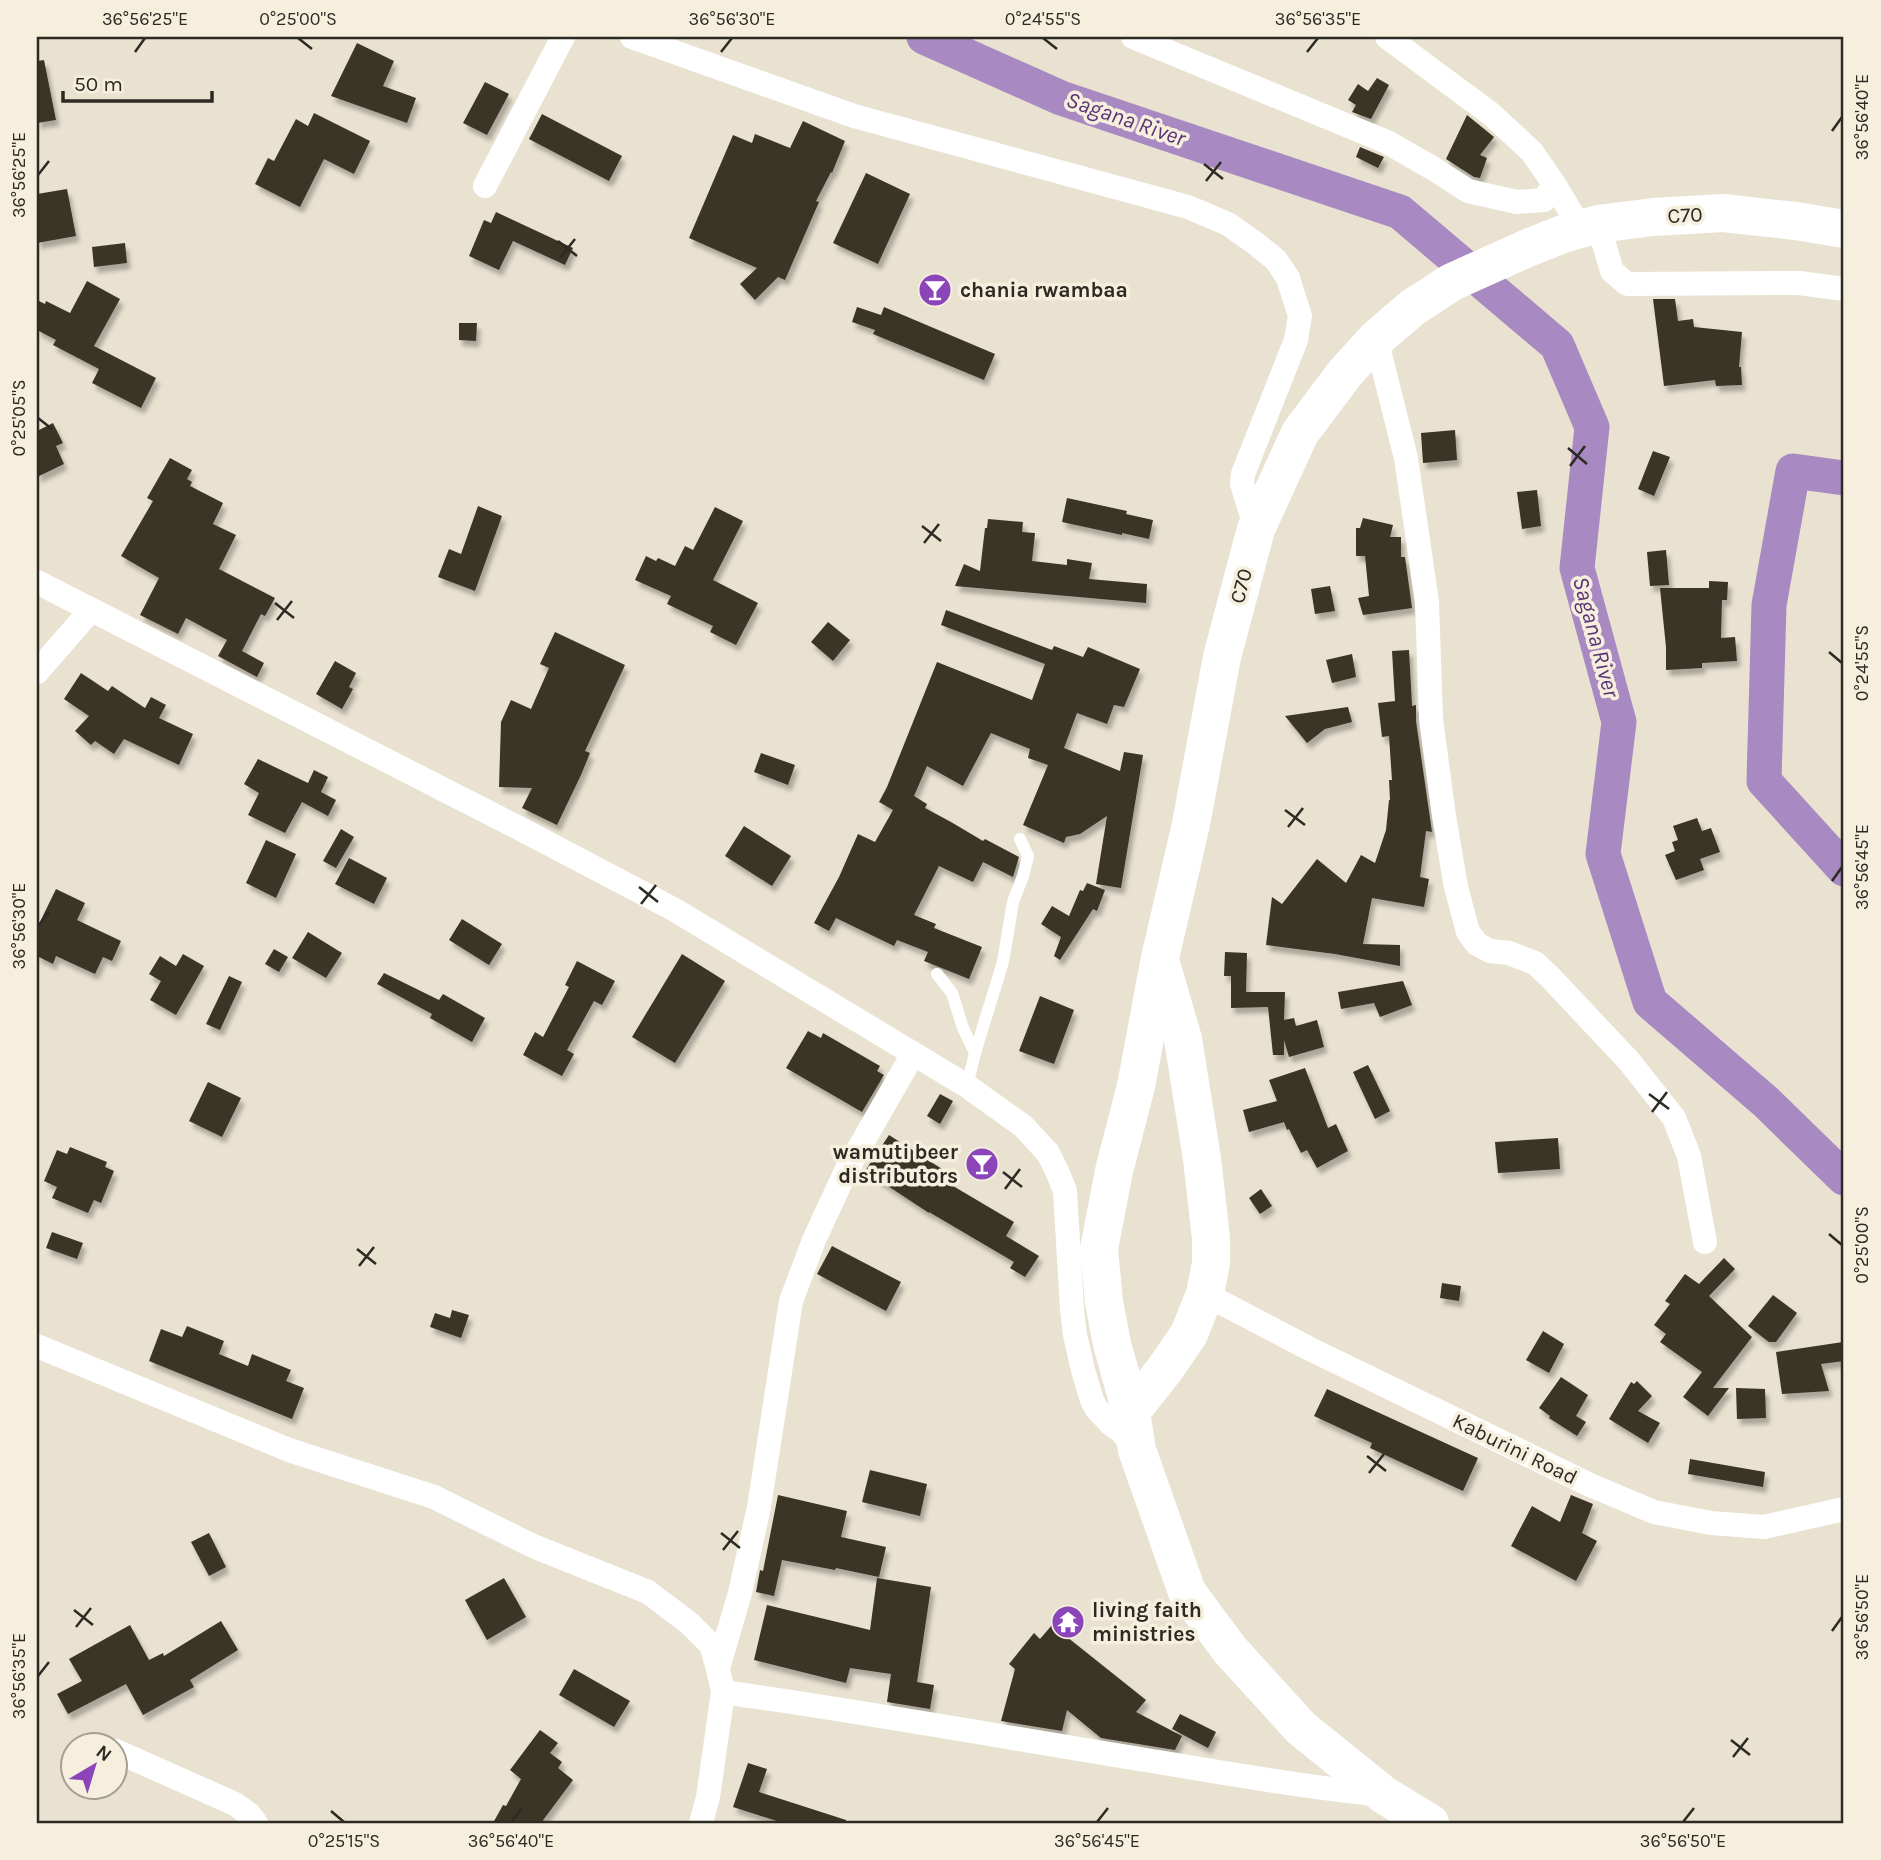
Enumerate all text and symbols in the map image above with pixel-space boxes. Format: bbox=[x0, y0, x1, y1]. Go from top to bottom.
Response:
text: 36°56'25"E bbox=[102, 8, 188, 30]
text: 0°25'00"S bbox=[259, 8, 337, 30]
text: 36°56'30"E bbox=[689, 8, 775, 30]
text: 0°24'55"S bbox=[1005, 8, 1081, 30]
text: 36°56'35"E bbox=[1275, 8, 1361, 30]
scale bar bbox=[63, 60, 212, 104]
text: 50 m bbox=[74, 72, 123, 96]
text: 36°56'40"E bbox=[1851, 74, 1873, 160]
water label: Sagana River bbox=[1063, 86, 1190, 152]
text: 36°56'25"E bbox=[8, 132, 30, 218]
street label: C70 bbox=[1667, 202, 1703, 228]
bar icon: chania rwambaa bbox=[916, 271, 954, 309]
place label: chania rwambaa bbox=[960, 278, 1128, 302]
text: 0°25'05"S bbox=[8, 379, 30, 457]
street label: C70 bbox=[1225, 566, 1257, 606]
water label: Sagana River bbox=[1567, 574, 1625, 702]
text: 0°24'55"S bbox=[1851, 625, 1873, 701]
text: 36°56'45"E bbox=[1851, 824, 1873, 910]
text: 36°56'30"E bbox=[8, 883, 30, 969]
place label: wamuti beer distributors bbox=[833, 1140, 959, 1188]
bar icon: wamuti beer distributors bbox=[963, 1145, 1001, 1183]
text: 0°25'00"S bbox=[1851, 1206, 1873, 1284]
street label: Kaburini Road bbox=[1449, 1408, 1581, 1490]
text: 36°56'50"E bbox=[1851, 1574, 1873, 1660]
place label: living faith ministries bbox=[1092, 1598, 1202, 1646]
temple icon: living faith ministries bbox=[1049, 1603, 1087, 1641]
text: 36°56'35"E bbox=[8, 1633, 30, 1719]
north arrow bbox=[60, 1730, 130, 1800]
text: N bbox=[92, 1741, 116, 1766]
text: 0°25'15"S bbox=[308, 1830, 380, 1852]
text: 36°56'40"E bbox=[468, 1830, 554, 1852]
text: 36°56'45"E bbox=[1054, 1830, 1140, 1852]
text: 36°56'50"E bbox=[1640, 1830, 1726, 1852]

